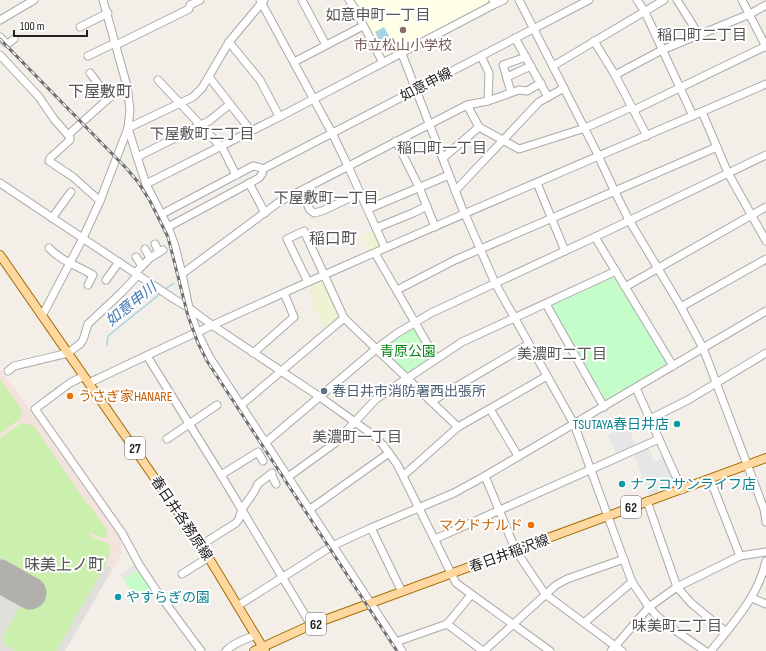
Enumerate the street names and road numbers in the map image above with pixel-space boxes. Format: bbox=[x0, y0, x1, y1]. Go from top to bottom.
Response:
street label: 如意申線 bbox=[397, 64, 455, 105]
road number: 27 bbox=[125, 437, 145, 459]
street label: 春日井各務原線 bbox=[147, 473, 216, 564]
road number: 62 bbox=[621, 496, 641, 518]
street label: 春日井稲沢線 bbox=[467, 531, 552, 576]
road number: 62 bbox=[306, 613, 326, 635]

